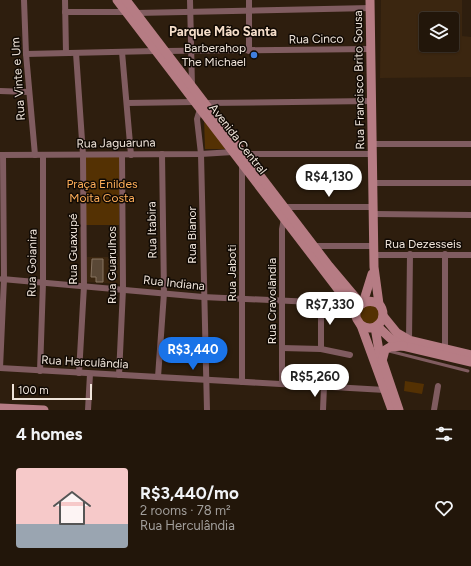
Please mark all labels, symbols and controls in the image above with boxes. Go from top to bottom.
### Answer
street label: Rua Francisco Brito Sousa [351,10,367,150]
map controls [419,12,459,52]
button: layers [419,12,459,52]
district label: Parque Mão Santa [169,24,277,39]
street label: Rua Cinco [288,32,344,46]
street label: Rua Vinte e Um [8,37,28,121]
place label: Barberahop The Michael [182,41,246,69]
marker: Barberahop The Michael [249,50,259,60]
street label: Avenida Central [206,101,270,177]
street label: Rua Jaguaruna [76,135,156,151]
pin: R$4,130 [292,164,366,198]
text: R$4,130 [305,169,353,184]
park label: Praça Enildes Moita Costa [66,177,138,205]
street label: Rua Itabira [145,201,159,259]
street label: Rua Bianor [185,206,199,264]
street label: Rua Guaxupé [66,213,80,285]
street label: Rua Guarulhos [105,226,119,304]
street label: Rua Goianira [24,229,40,297]
street label: Rua Dezesseis [385,237,462,251]
street label: Rua Jaboti [225,245,239,301]
street label: Rua Cravolândia [265,258,279,344]
street label: Rua Indiana [142,273,206,293]
pin: R$7,330 [293,292,367,326]
text: R$7,330 [305,297,355,312]
pin: R$3,440 [156,337,230,371]
text: R$3,440 [167,342,219,357]
street label: Rua Herculândia [41,353,129,371]
pin: R$5,260 [278,364,352,398]
text: R$5,260 [290,369,340,384]
scale bar [12,382,92,401]
text: 100 m [18,384,49,397]
icon: filters [433,423,455,445]
text: 4 homes [16,424,83,444]
text: R$3,440/mo [140,483,239,503]
icon: home [48,484,96,532]
icon: heart [433,497,455,519]
text: 2 rooms · 78 m² [140,503,231,518]
text: Rua Herculândia [140,518,235,533]

